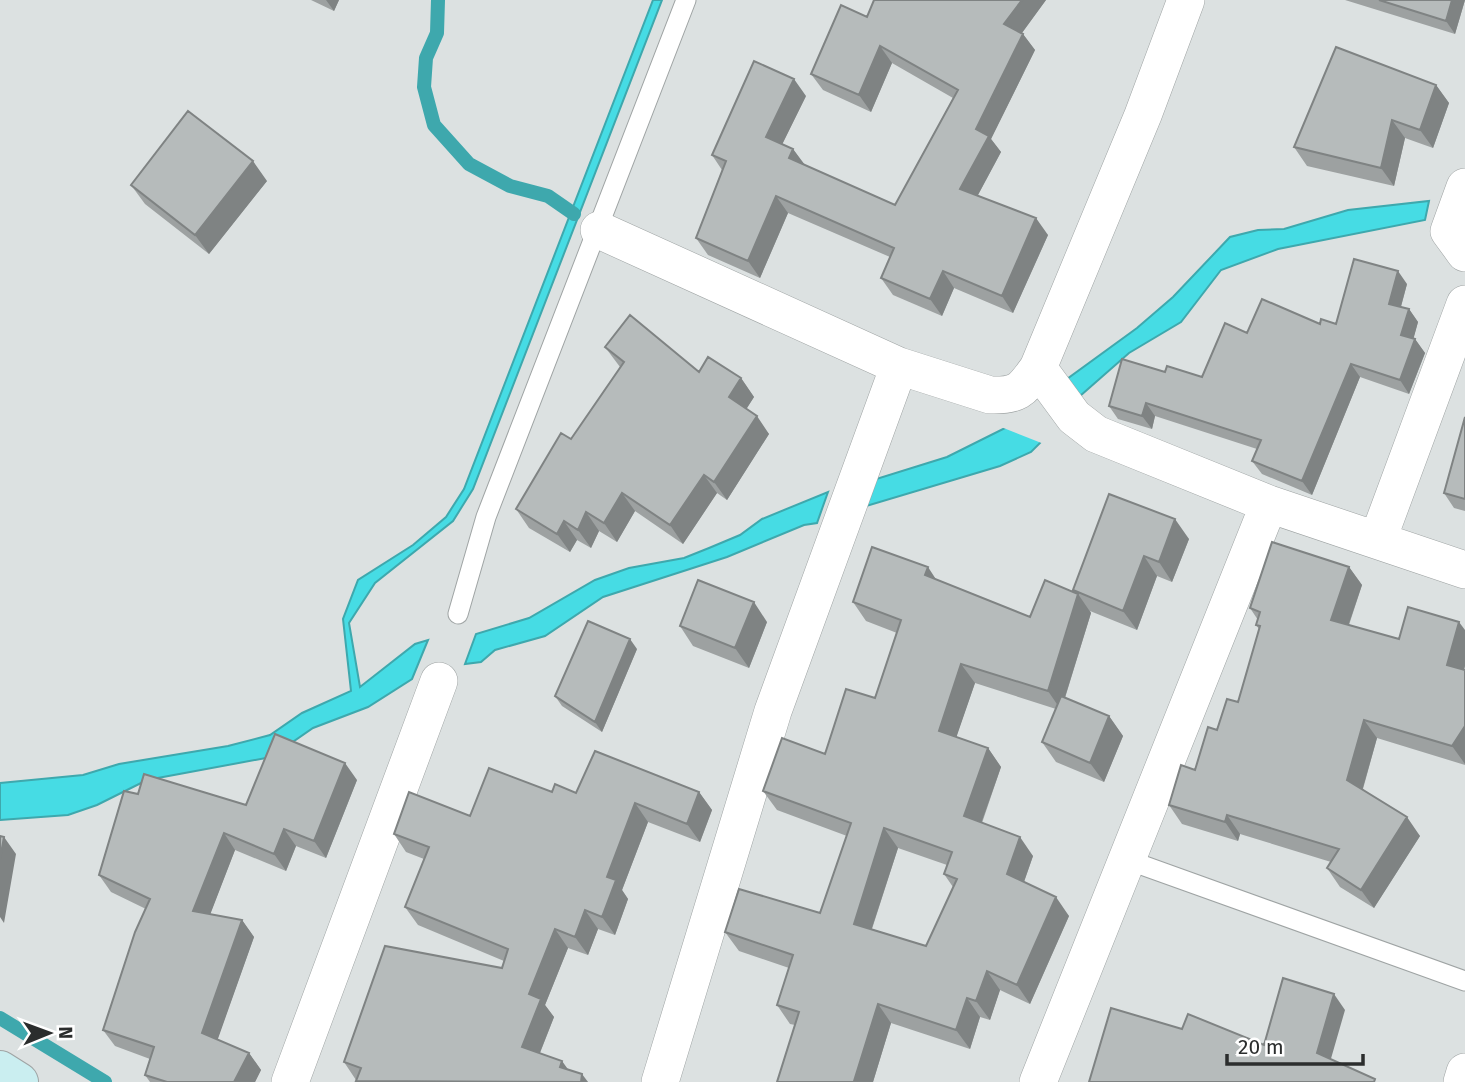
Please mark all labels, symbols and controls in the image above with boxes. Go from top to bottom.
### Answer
north arrow [14,998,84,1068]
scale bar [1227,1023,1364,1066]
text: N [54,1026,77,1039]
text: 20 m [1238,1034,1284,1060]

